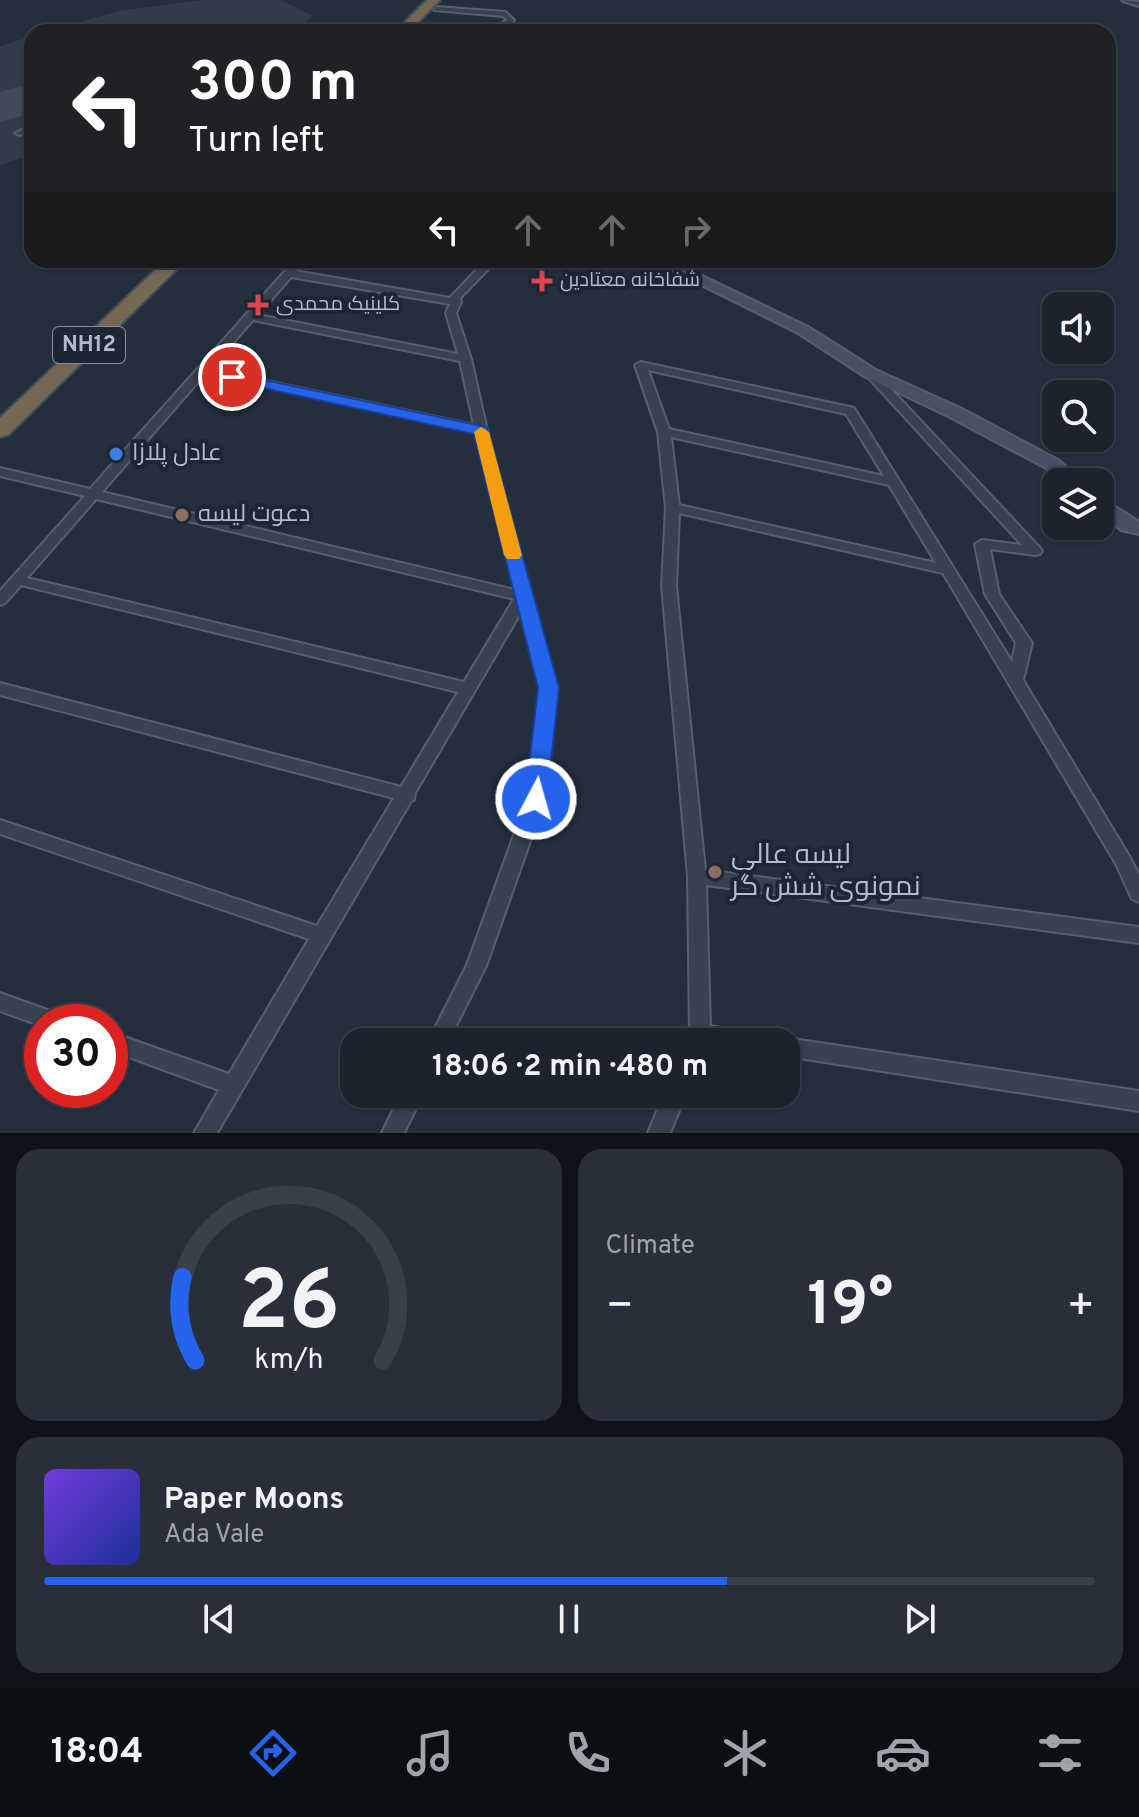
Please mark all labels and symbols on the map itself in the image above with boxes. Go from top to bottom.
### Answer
place label: شفاخانه معتادین [560,268,700,294]
marker: شفاخانه معتادین [531,270,553,292]
place label: کلینیک محمدی [276,292,400,318]
marker: کلینیک محمدی [247,294,269,316]
road number: NH12 [53,327,125,363]
pin [198,343,266,411]
place label: عادل پلازا [132,439,222,469]
marker: عادل پلازا [107,445,125,463]
place label: دعوت لیسه [198,500,310,530]
marker: دعوت لیسه [173,506,191,524]
position arrow [494,757,578,841]
place label: لیسه عالی نمونوی شش گر [729,838,921,906]
marker: لیسه عالی نمونوی شش گر [706,863,724,881]
speed limit sign: 30 [24,1004,128,1108]

